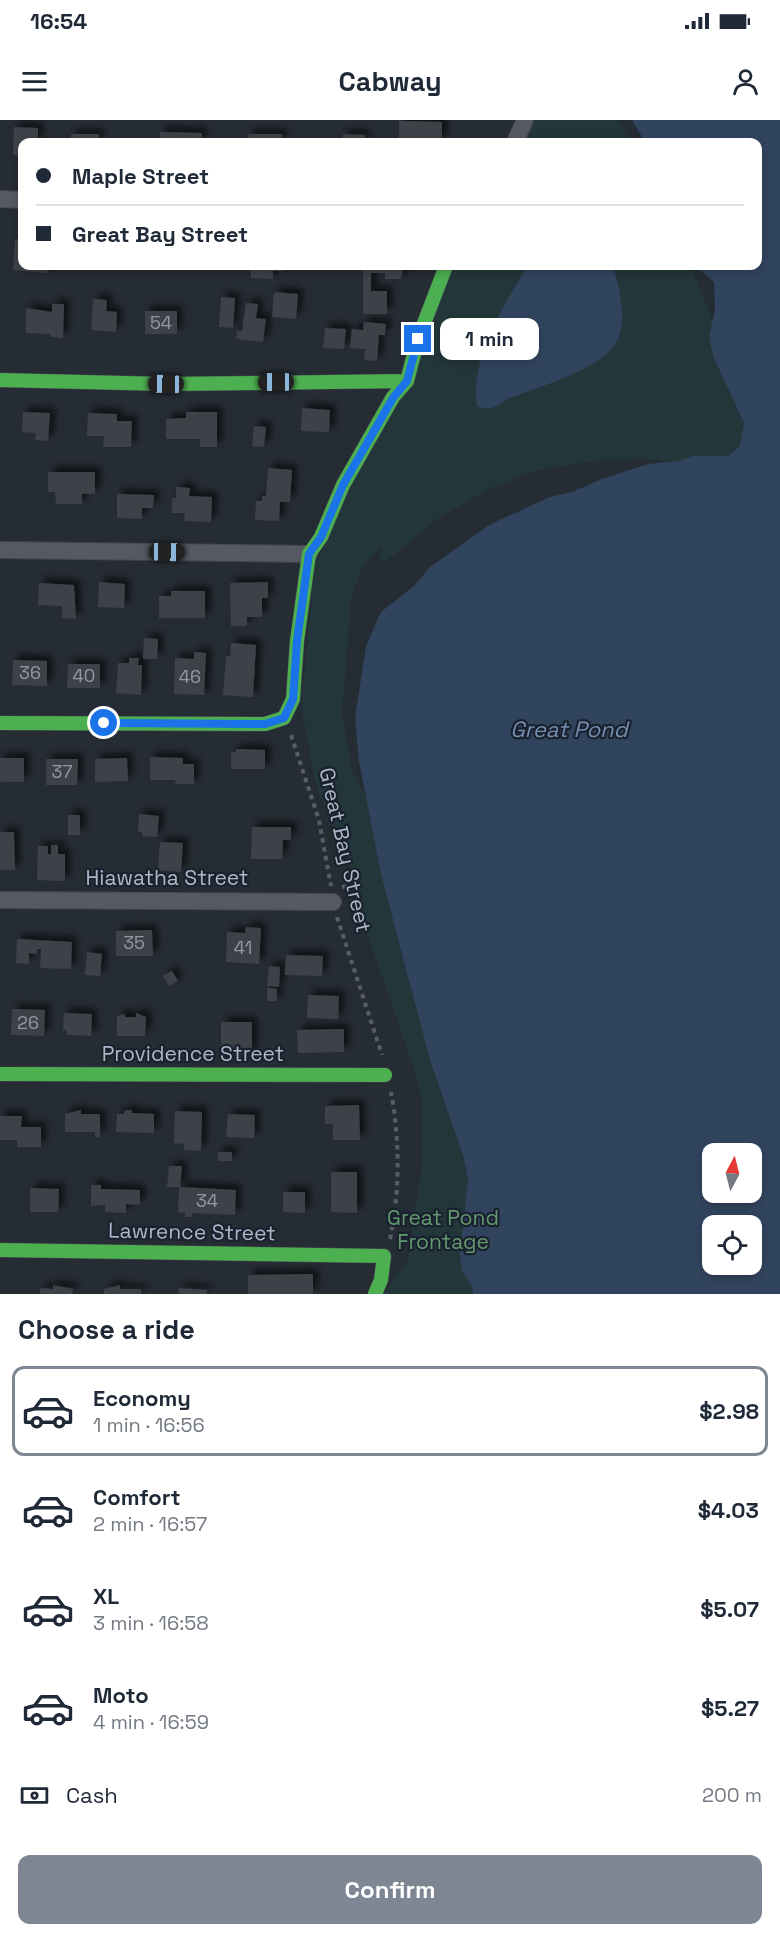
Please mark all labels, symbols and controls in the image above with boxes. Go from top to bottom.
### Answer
text: 16:54 [30,7,87,35]
text: Cabway [338,64,442,99]
icon: menu [18,65,51,98]
icon: person [729,65,762,98]
text: Maple Street [72,162,209,190]
text: Great Bay Street [72,220,248,248]
house number: 54 [150,311,172,334]
callout: 1 min [439,318,538,360]
route end [404,325,431,352]
text: 1 min [465,326,514,352]
car [258,373,294,391]
car [148,375,184,393]
car [149,543,185,561]
house number: 36 [19,661,41,684]
house number: 40 [73,664,95,687]
house number: 46 [179,665,201,688]
route start [90,709,117,736]
water label: Great Pond [510,715,630,743]
house number: 37 [51,760,73,783]
street label: Great Bay Street [313,765,378,935]
street label: Hiawatha Street [85,864,249,891]
house number: 35 [123,931,145,954]
house number: 41 [234,936,252,959]
house number: 26 [17,1011,39,1034]
street label: Providence Street [102,1040,284,1067]
north arrow [702,1143,762,1203]
map controls [702,1143,762,1275]
house number: 34 [196,1189,218,1212]
park label: Great Pond Frontage [387,1204,499,1255]
button: locate [702,1215,762,1275]
street label: Lawrence Street [108,1217,276,1246]
text: Choose a ride [18,1312,195,1347]
icon: car [21,1384,75,1438]
text: Economy [93,1384,191,1412]
text: $2.98 [699,1397,759,1425]
text: 1 min · 16:56 [93,1412,205,1438]
icon: car [21,1483,75,1537]
text: Comfort [93,1483,181,1511]
text: $4.03 [698,1496,759,1524]
text: 2 min · 16:57 [93,1511,207,1537]
icon: car [21,1582,75,1636]
text: XL [93,1582,119,1610]
text: $5.07 [700,1595,759,1623]
text: 3 min · 16:58 [93,1610,209,1636]
icon: car [21,1681,75,1735]
text: Moto [93,1681,149,1709]
text: $5.27 [701,1694,759,1722]
text: 4 min · 16:59 [93,1709,209,1735]
icon: cash [18,1779,51,1812]
text: Cash [66,1781,118,1809]
text: 200 m [702,1782,762,1808]
button: Confirm [18,1855,762,1924]

